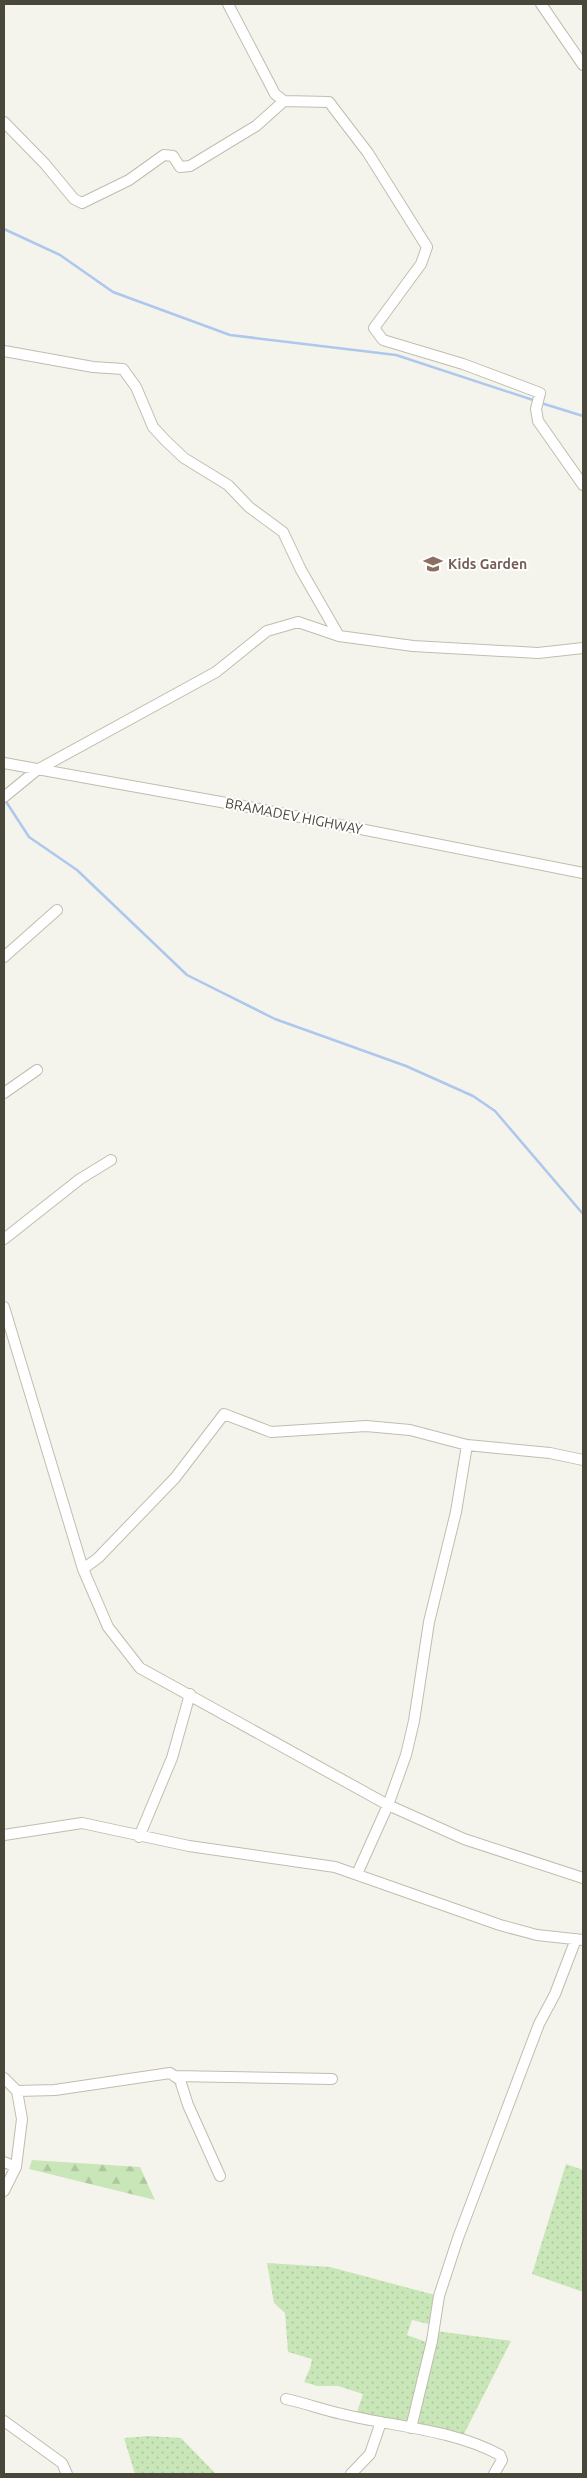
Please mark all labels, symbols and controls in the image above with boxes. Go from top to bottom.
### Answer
school or university icon: Kids Garden [422,553,444,575]
place label: Kids Garden [448,556,527,572]
street label: BRAMADEV HIGHWAY [224,795,364,837]

